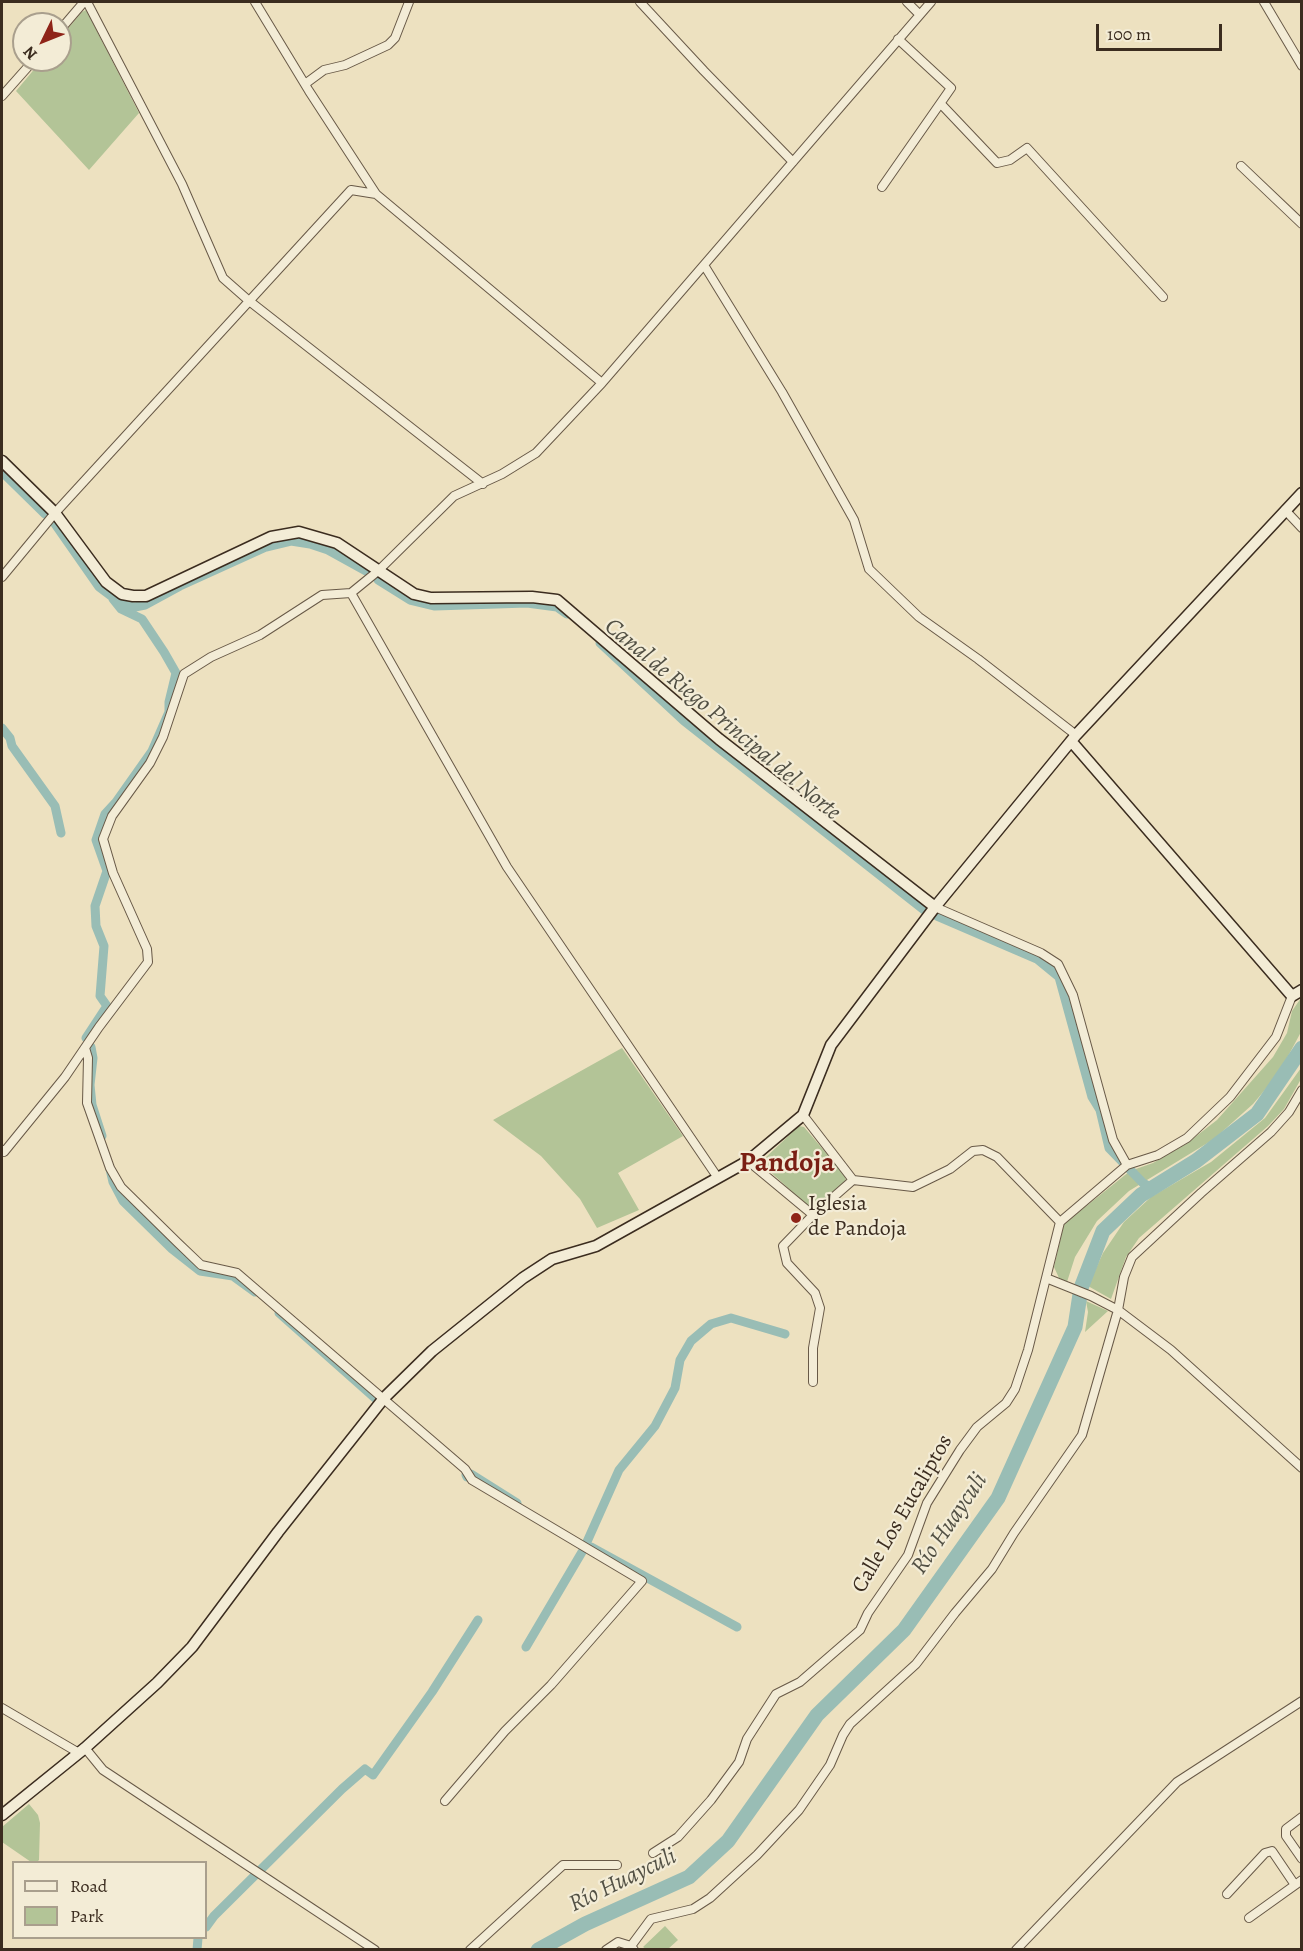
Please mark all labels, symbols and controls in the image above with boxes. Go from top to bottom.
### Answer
north arrow [12,12,72,72]
scale bar [1099,12,1225,50]
text: 100 m [1107,22,1151,46]
text: N [18,41,42,65]
water label: Canal de Riego Principal del Norte [598,613,846,827]
district label: Pandoja [739,1147,835,1181]
place label: Iglesia de Pandoja [808,1192,907,1244]
marker: Iglesia de Pandoja [789,1211,803,1225]
street label: Calle Los Eucaliptos [847,1430,959,1598]
water label: Río Huayculi [906,1468,994,1580]
water label: Río Huayculi [565,1843,681,1919]
legend [12,1861,207,1939]
text: Road [70,1874,107,1898]
text: Park [70,1904,104,1928]

